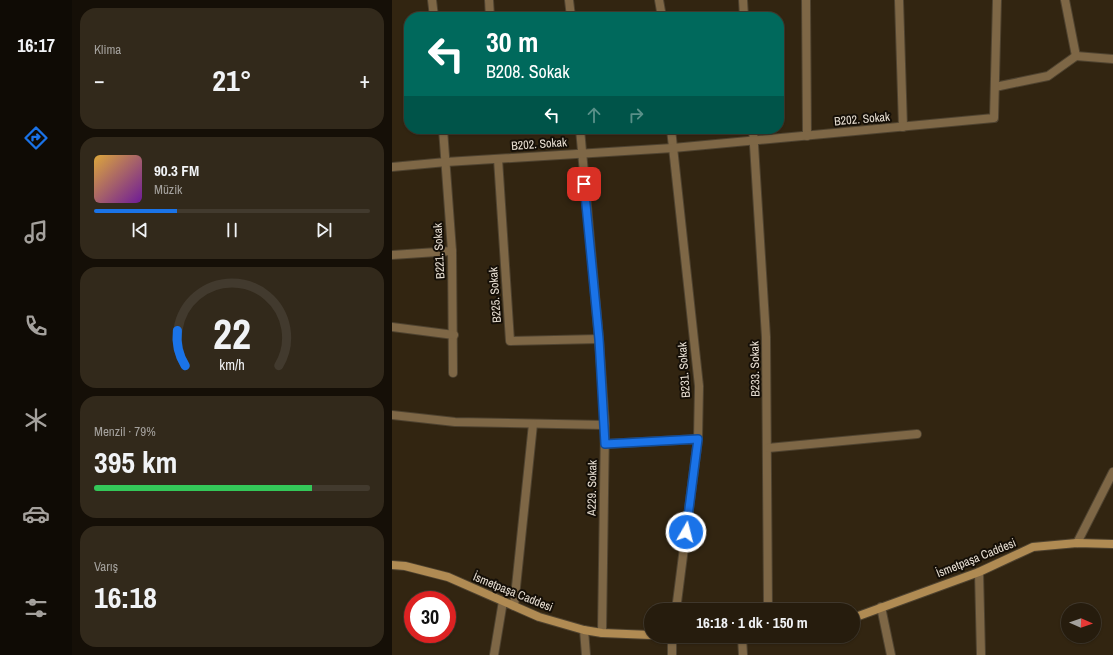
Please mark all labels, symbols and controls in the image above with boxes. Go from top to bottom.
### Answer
text: 30 m [486,23,538,61]
icon: left [420,28,472,80]
text: 16:17 [17,33,55,58]
text: Klima [94,41,121,58]
text: B208. Sokak [486,59,570,84]
text: 21° [212,60,252,100]
text: − [94,65,105,95]
text: + [359,65,370,95]
icon: left [541,104,563,126]
icon: ahead [583,104,605,126]
icon: right [625,104,647,126]
street label: B202. Sokak [834,109,891,129]
icon: directions [22,124,50,152]
street label: B202. Sokak [511,134,567,154]
text: 90.3 FM [154,160,199,181]
pin [567,167,601,201]
icon: arrive [573,173,595,195]
text: Müzik [154,181,182,198]
icon: music [22,218,50,246]
icon: previous [129,219,151,241]
icon: pause [221,219,243,241]
icon: next [313,219,335,241]
street label: B221. Sokak [430,223,448,279]
street label: B225. Sokak [485,267,505,323]
text: 22 [213,305,251,361]
icon: phone [22,312,50,340]
street label: B233. Sokak [747,341,763,397]
street label: B231. Sokak [674,342,694,398]
text: km/h [219,354,245,373]
icon: climate [22,406,50,434]
text: Menzil · 79% [94,423,156,440]
text: 395 km [94,442,177,482]
street label: A229. Sokak [583,460,600,517]
icon: car [22,500,50,528]
position arrow [665,511,707,553]
street label: İsmetpaşa Caddesi [934,535,1018,581]
text: Varış [94,558,118,575]
street label: İsmetpaşa Caddesi [471,569,555,615]
text: 16:18 [94,577,157,617]
speed limit sign: 30 [404,591,456,643]
icon: filters [22,594,50,622]
north arrow [1061,603,1101,643]
map controls [1061,603,1101,643]
text: 16:18 · 1 dk · 150 m [696,612,808,633]

